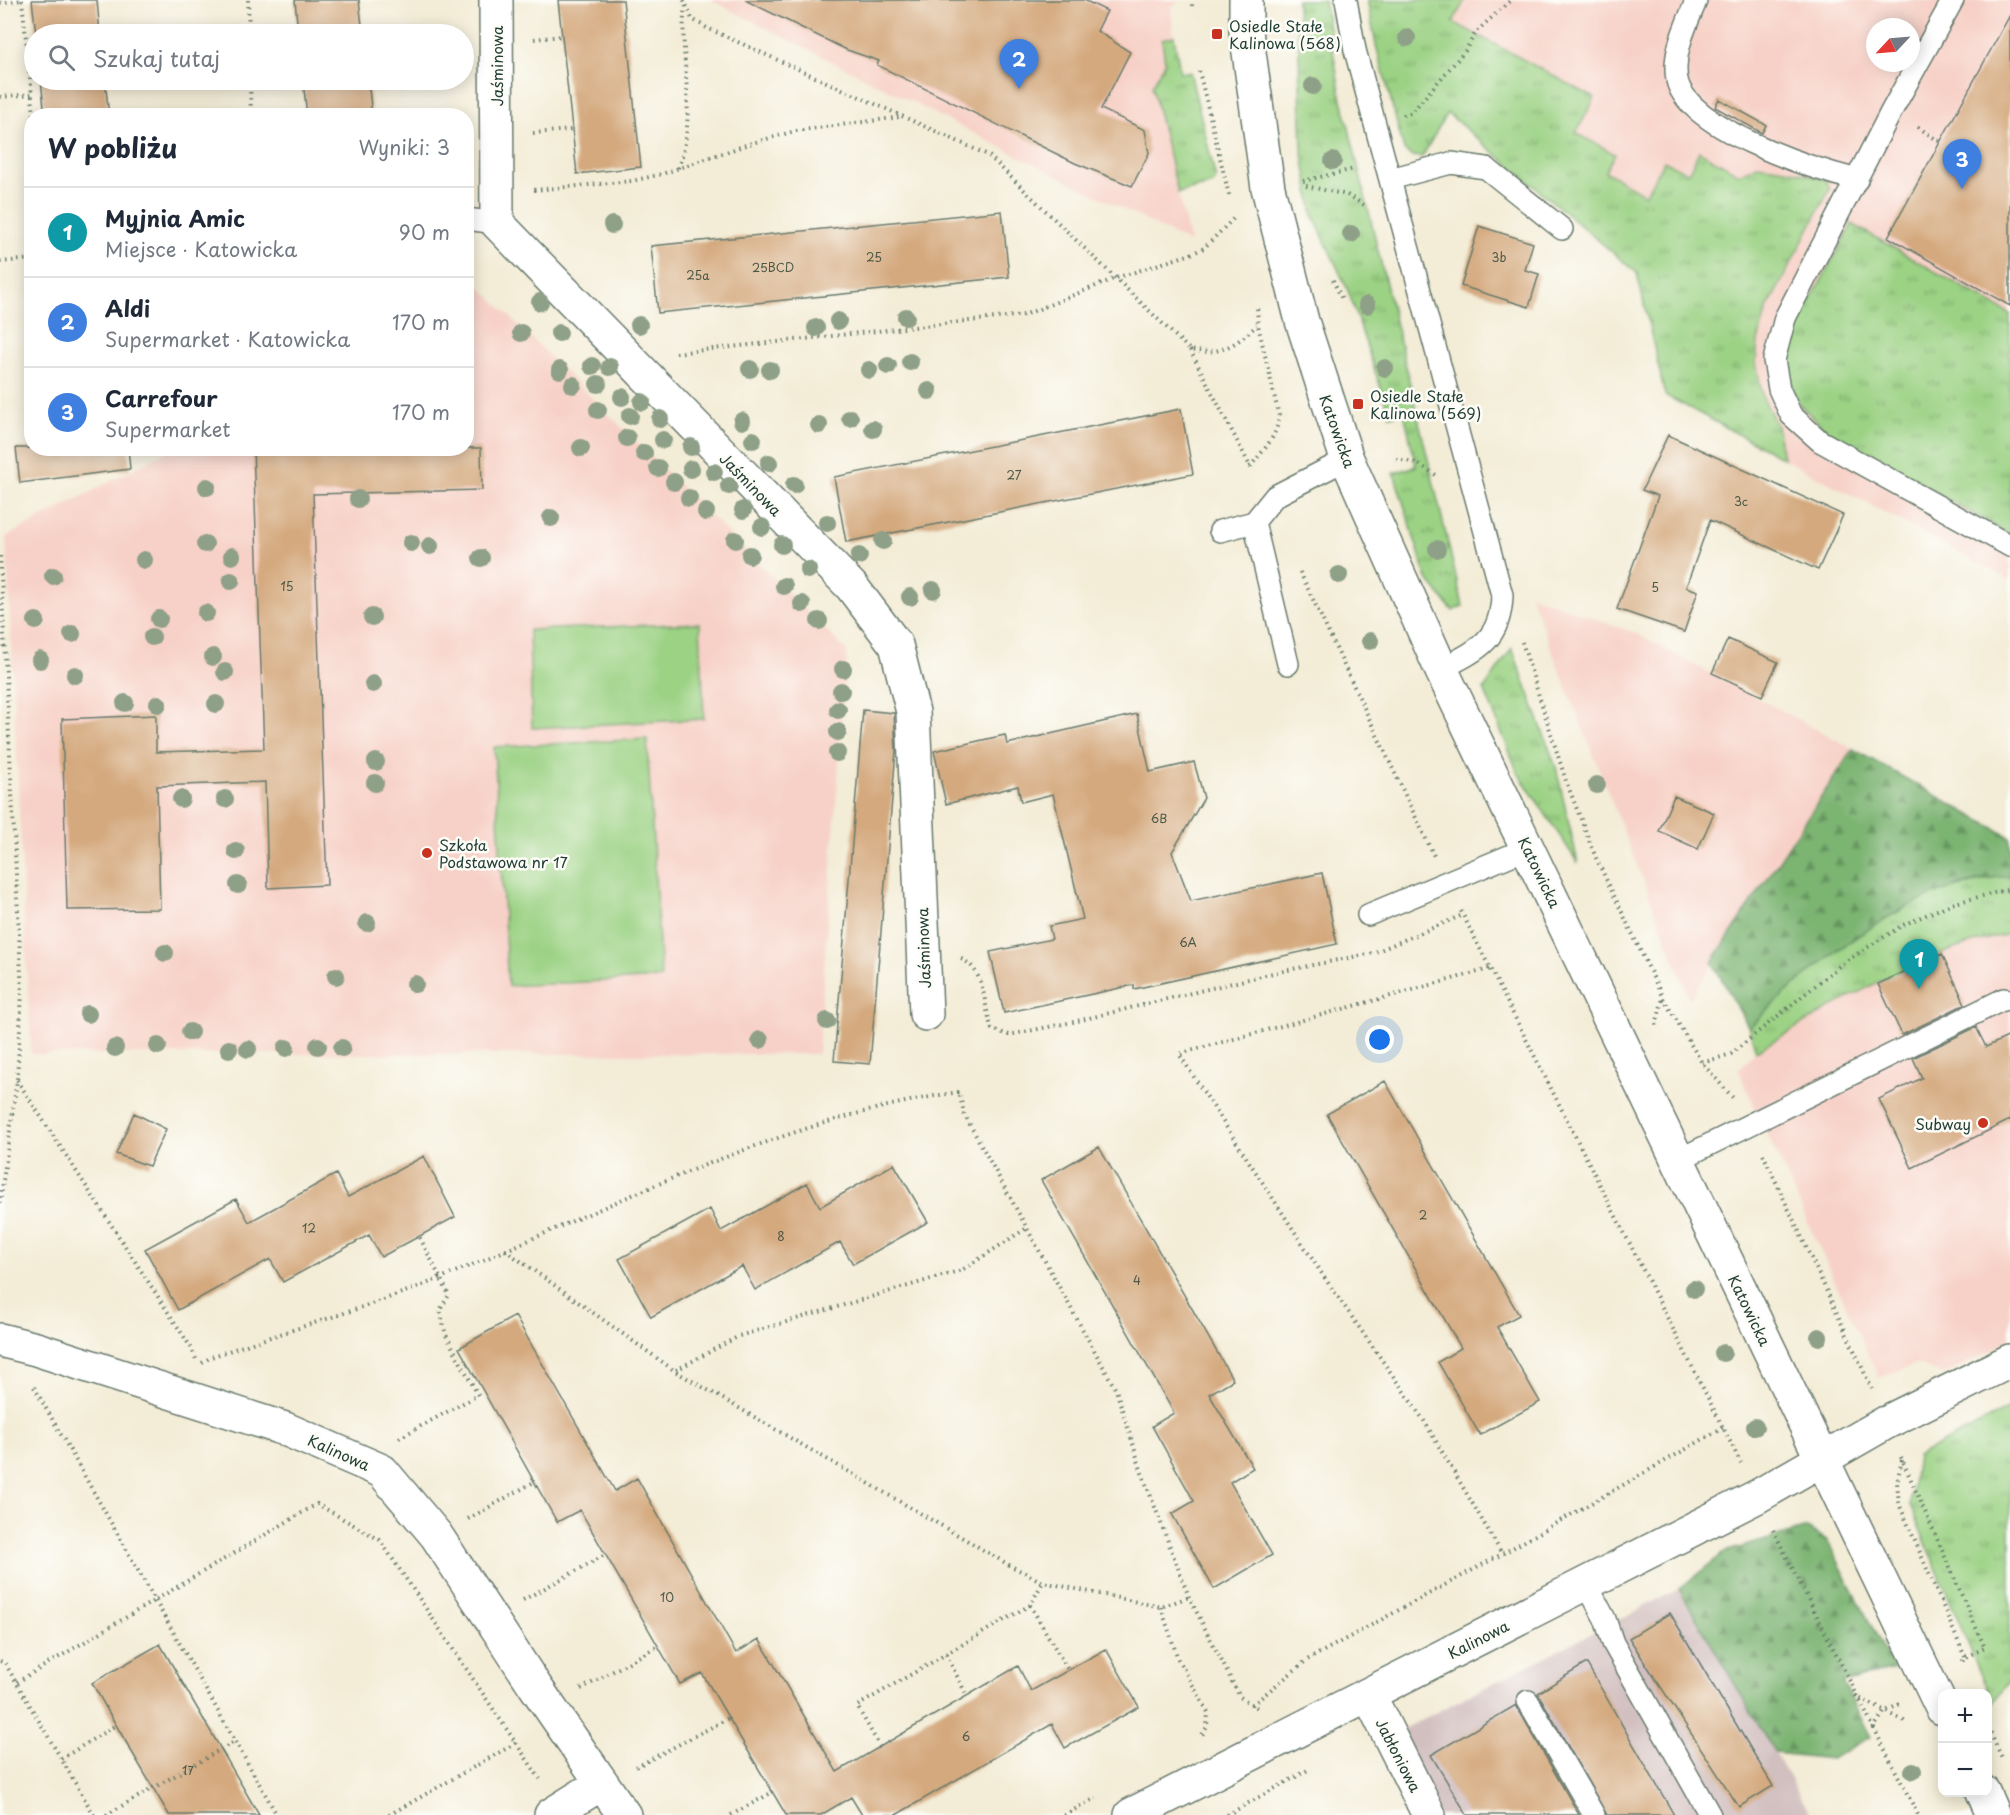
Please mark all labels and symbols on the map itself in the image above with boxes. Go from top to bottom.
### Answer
place label: Osiedle Stałe Kalinowa (568) [1229,14,1341,54]
north arrow [1866,18,1920,72]
street label: Jaśminowa [485,25,508,106]
marker: Osiedle Stałe Kalinowa (568) [1210,27,1224,41]
pin: 2 [1000,40,1038,89]
pin: 3 [1942,140,1982,189]
house number: 25 [866,248,882,266]
house number: 3b [1492,248,1506,266]
house number: 25BCD [752,258,794,276]
house number: 25a [686,266,710,284]
place label: Osiedle Stałe Kalinowa (569) [1370,384,1481,424]
street label: Katowicka [1314,391,1362,472]
marker: Osiedle Stałe Kalinowa (569) [1351,397,1365,411]
street label: Jaśminowa [715,447,788,521]
house number: 27 [1007,466,1022,484]
house number: 3c [1734,492,1748,510]
house number: 15 [280,577,294,595]
house number: 5 [1651,578,1659,596]
house number: 6B [1151,809,1167,827]
place label: Szkoła Podstawowa nr 17 [439,833,568,873]
street label: Katowicka [1513,833,1567,912]
marker: Szkoła Podstawowa nr 17 [420,846,434,860]
street label: Jaśminowa [910,907,936,989]
house number: 6A [1179,933,1197,951]
pin: 1 [1900,940,1938,989]
your location [1365,1025,1394,1054]
place label: Subway [1915,1112,1971,1135]
marker: Subway [1976,1116,1990,1130]
house number: 2 [1419,1206,1427,1224]
house number: 12 [302,1219,316,1237]
house number: 8 [777,1227,785,1245]
house number: 4 [1133,1271,1141,1289]
street label: Katowicka [1723,1271,1777,1350]
street label: Kalinowa [304,1428,374,1476]
house number: 10 [660,1588,674,1606]
street label: Kalinowa [1443,1613,1513,1664]
street label: Jabłoniowa [1371,1714,1428,1797]
house number: 6 [962,1727,970,1745]
house number: 17 [182,1761,194,1779]

